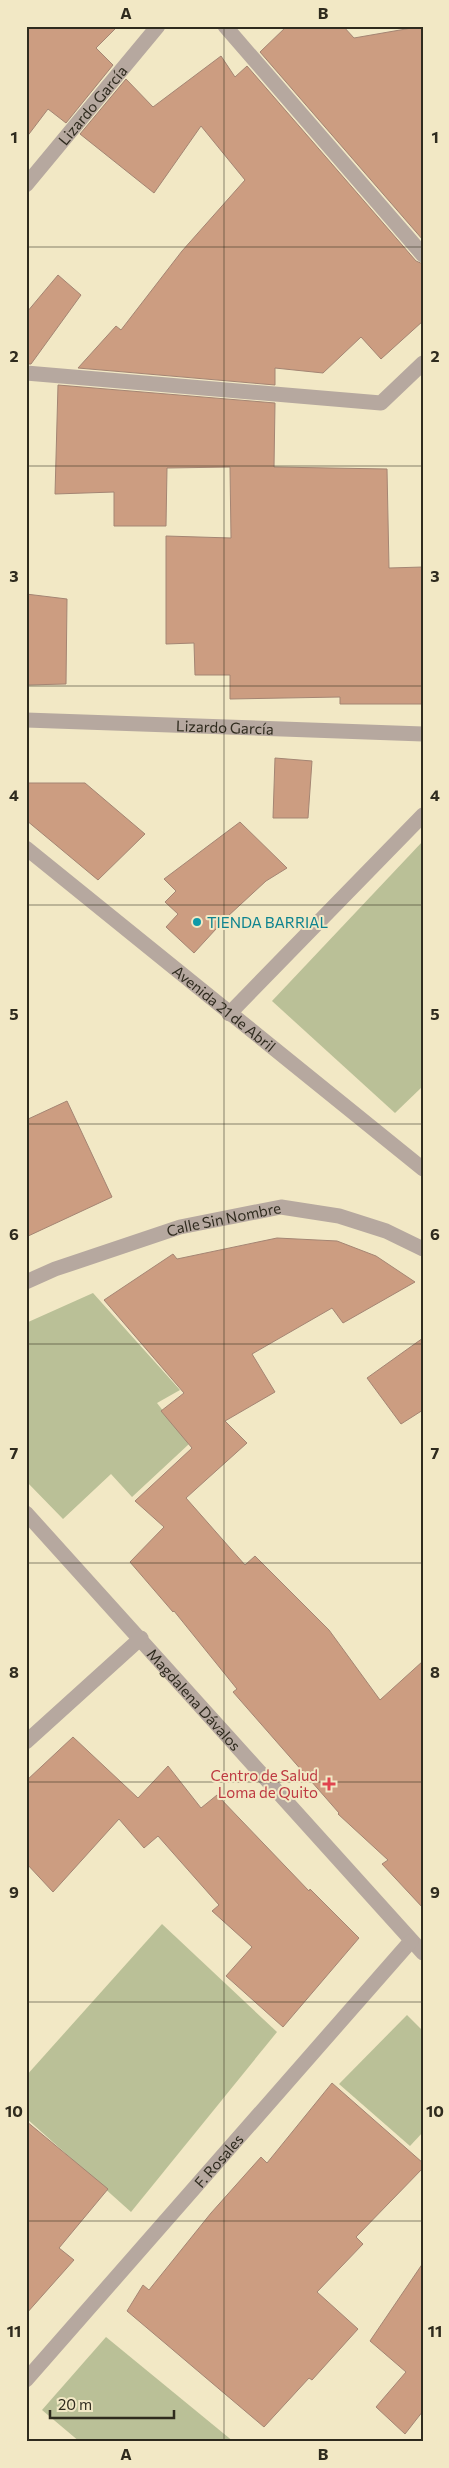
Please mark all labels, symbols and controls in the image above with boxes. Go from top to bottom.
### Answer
text: A [120,3,132,22]
text: B [318,3,329,22]
street label: Lizardo García [54,62,131,148]
text: 1 [10,127,18,146]
text: 1 [431,127,439,146]
text: 2 [9,346,19,365]
text: 2 [430,346,440,365]
text: 3 [9,566,19,585]
text: 3 [430,566,440,585]
street label: Lizardo García [176,716,274,738]
text: 4 [9,785,19,804]
text: 4 [430,785,440,804]
place label: TIENDA BARRIAL [207,913,328,931]
marker: TIENDA BARRIAL [191,916,203,928]
street label: Avenida 21 de Abril [169,961,279,1055]
text: 5 [9,1004,19,1023]
text: 5 [430,1004,440,1023]
street label: Calle Sin Nombre [164,1198,283,1240]
text: 6 [9,1224,19,1243]
text: 6 [430,1224,440,1243]
text: 7 [10,1443,19,1462]
text: 7 [431,1443,440,1462]
street label: Magdalena Dávalos [143,1645,245,1754]
text: 8 [9,1662,19,1681]
text: 8 [430,1662,440,1681]
place label: Centro de Salud Loma de Quito [211,1766,318,1801]
marker: Centro de Salud Loma de Quito [322,1777,336,1791]
text: 9 [9,1882,19,1901]
text: 9 [430,1882,440,1901]
text: 10 [5,2101,23,2120]
text: 10 [426,2101,444,2120]
street label: F. Rosales [190,2130,247,2191]
text: 11 [7,2321,21,2340]
text: 11 [428,2321,442,2340]
scale bar [50,2388,174,2420]
text: 20 m [58,2395,92,2413]
text: A [120,2444,132,2463]
text: B [318,2444,329,2463]

